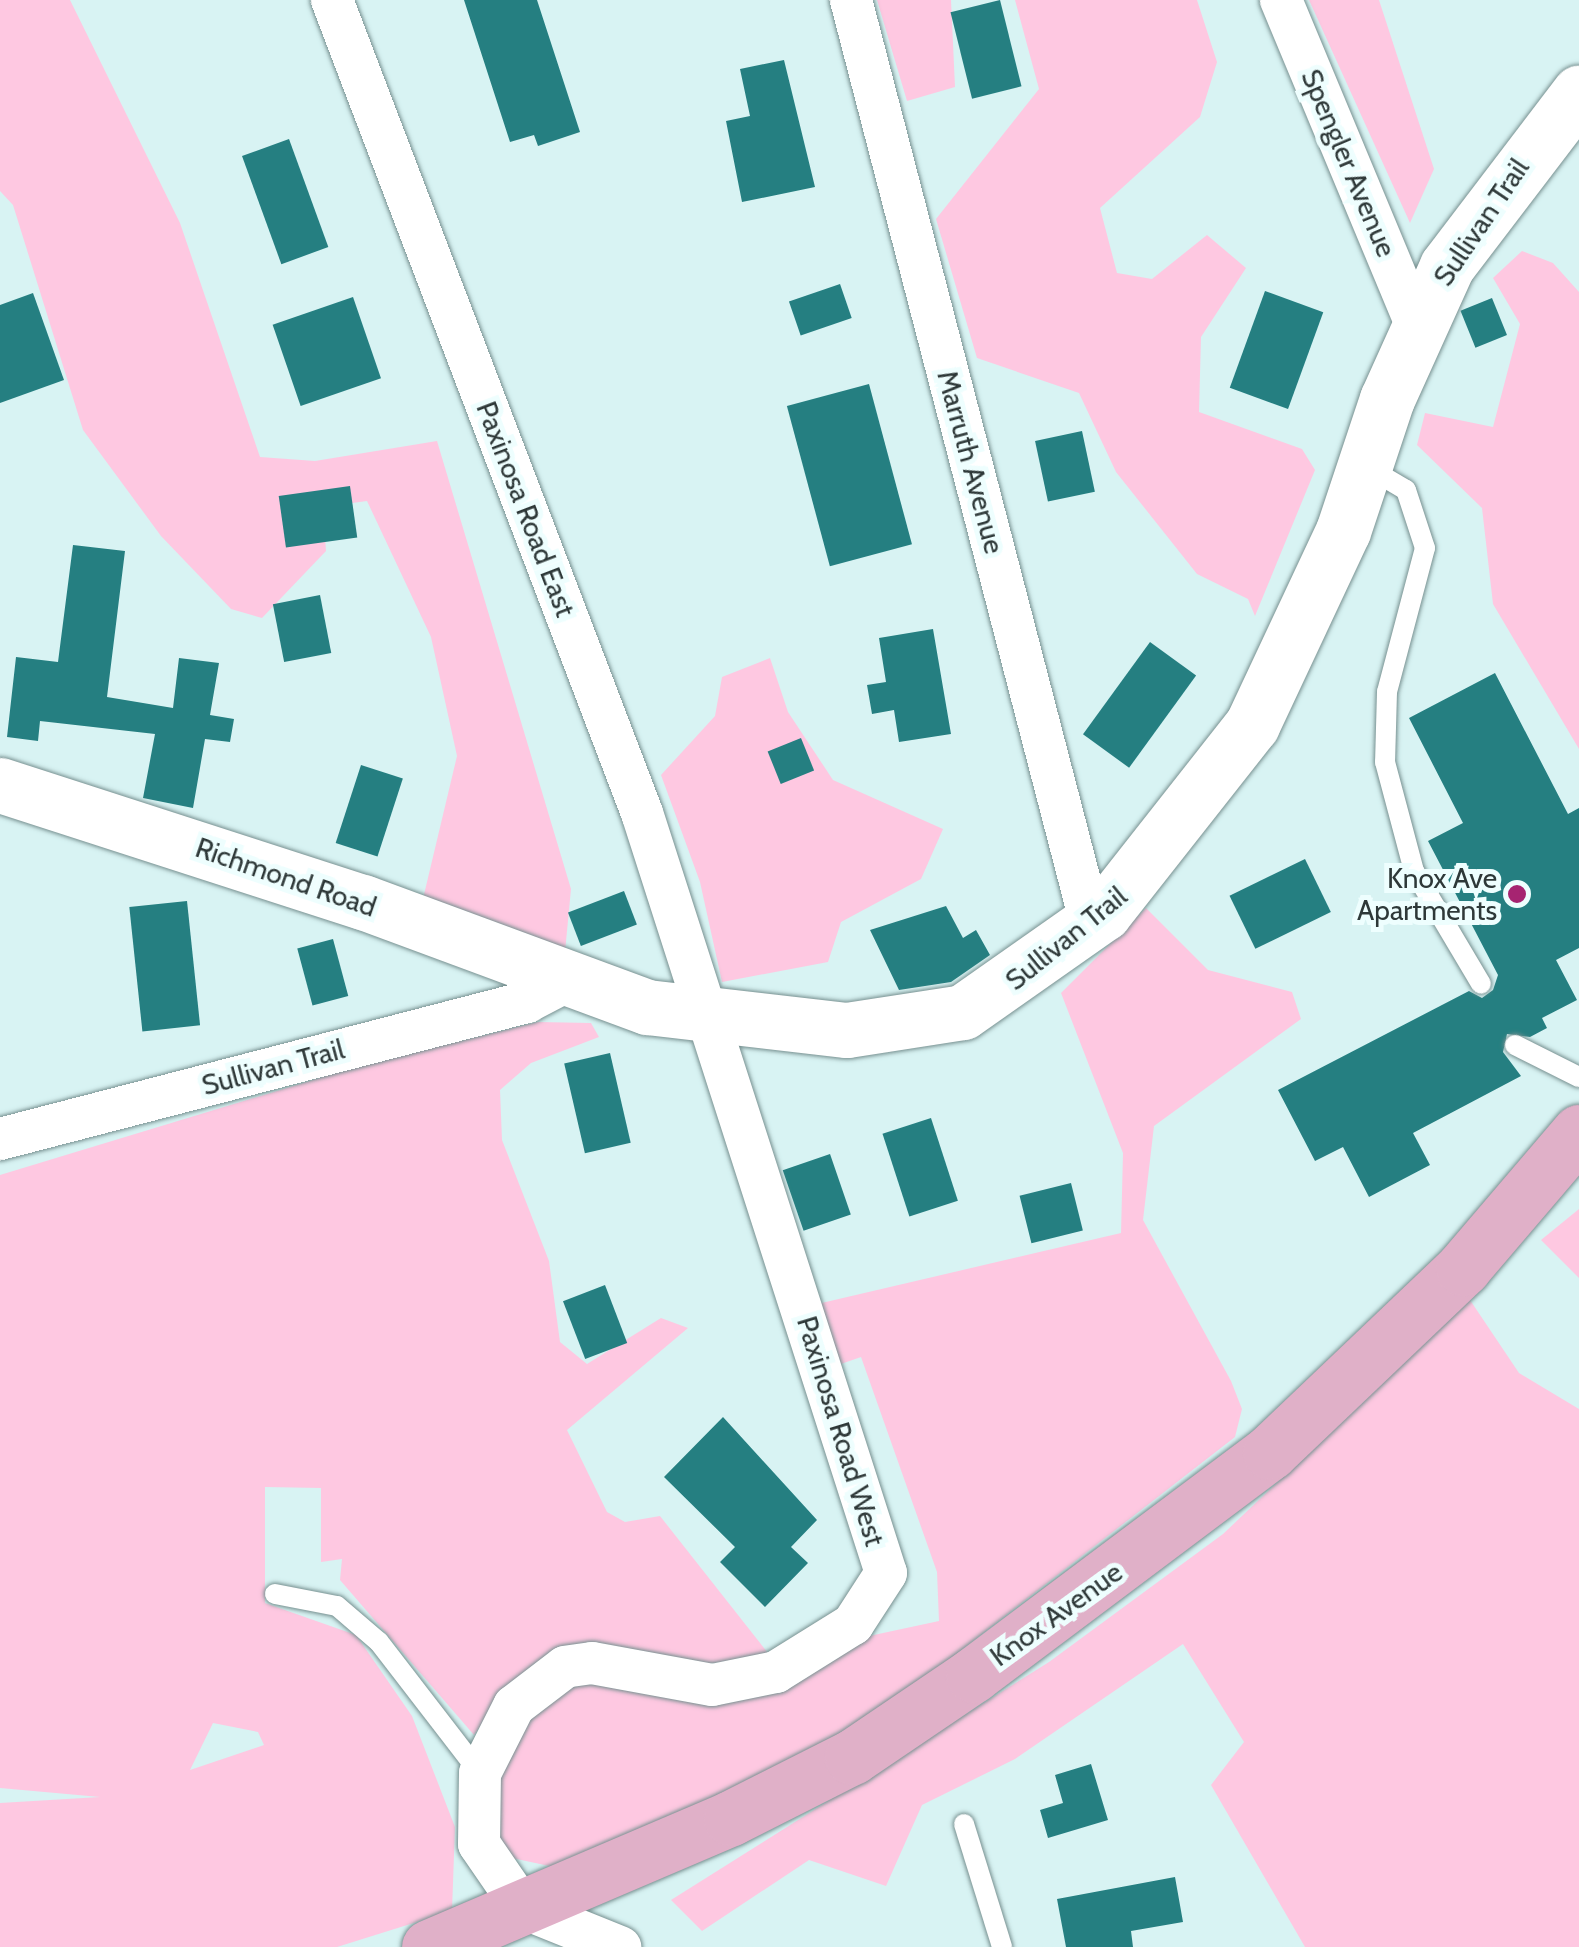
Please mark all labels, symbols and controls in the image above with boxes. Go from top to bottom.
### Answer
street label: Spengler Avenue [1294,64,1404,262]
street label: Sullivan Trail [1426,152,1536,292]
street label: Marruth Avenue [930,367,1012,557]
street label: Paxinosa Road East [470,397,582,621]
street label: Richmond Road [191,830,381,924]
place label: Knox Ave Apartments [1357,861,1497,927]
street label: Sullivan Trail [999,879,1133,997]
marker: Knox Ave Apartments [1506,883,1528,905]
street label: Sullivan Trail [198,1032,348,1102]
street label: Paxinosa Road West [790,1312,892,1550]
street label: Knox Avenue [984,1555,1128,1673]

